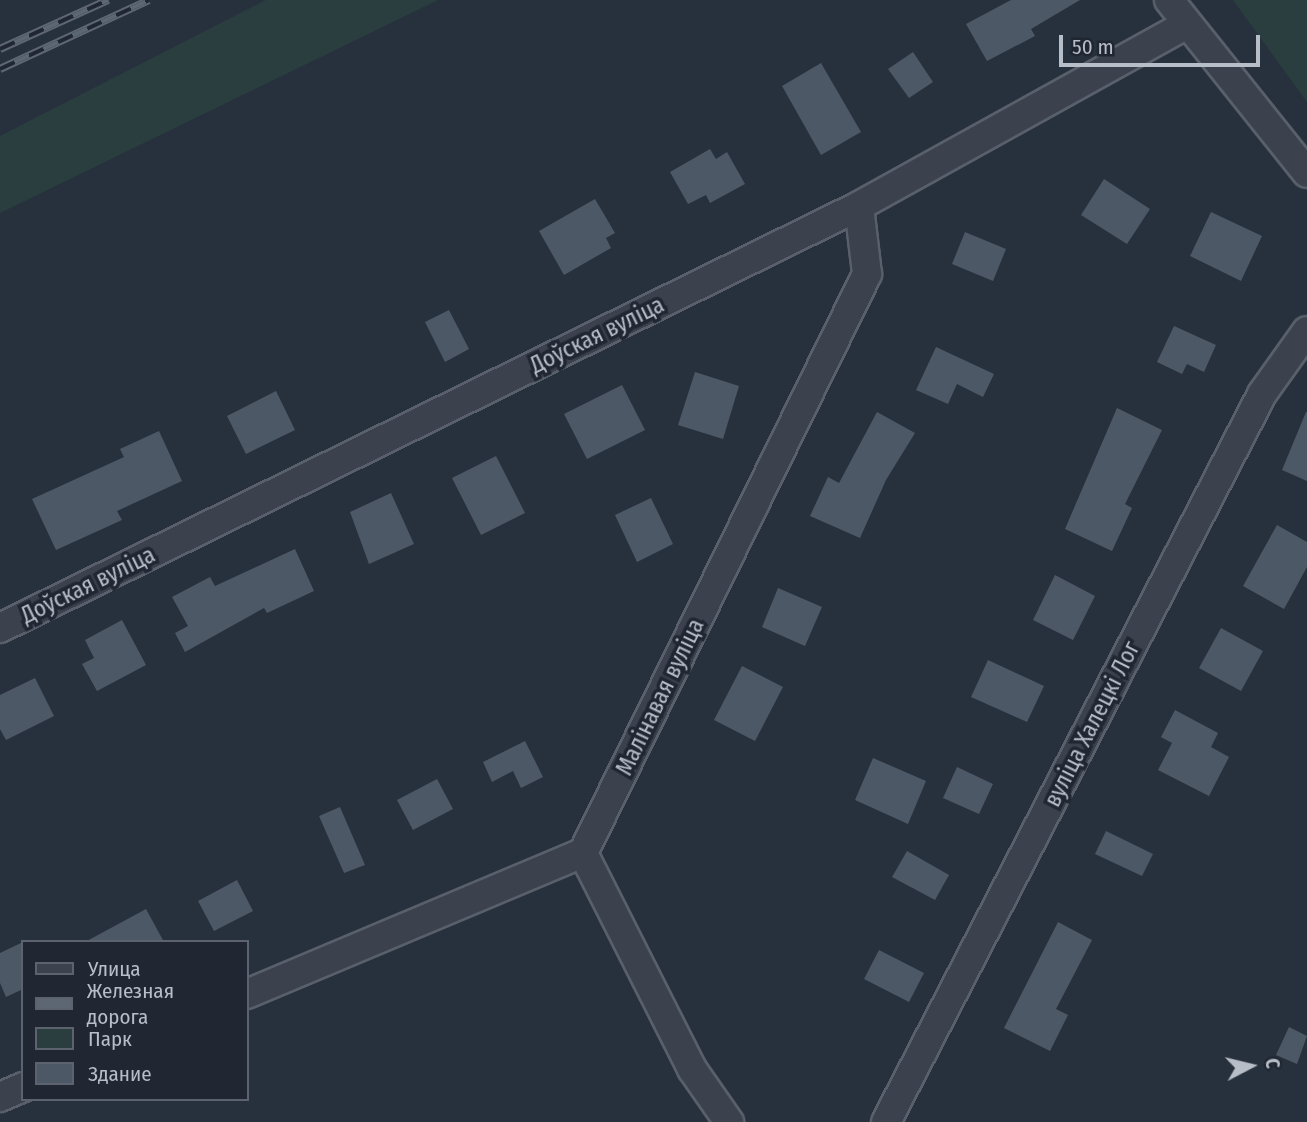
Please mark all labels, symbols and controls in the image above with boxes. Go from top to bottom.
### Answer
scale bar [1062,21,1263,65]
text: 50 m [1072,34,1114,60]
street label: Доўская вуліца [526,291,668,379]
street label: Доўская вуліца [17,541,159,629]
street label: Малінавая вуліца [610,614,710,780]
street label: вуліца Халецкі Лог [1038,637,1146,811]
legend [21,940,248,1101]
text: Улица [88,956,141,982]
text: Железная дорога [87,978,174,1030]
text: Парк [88,1026,132,1052]
north arrow [1216,1031,1286,1101]
text: С [1260,1057,1284,1070]
text: Здание [88,1061,152,1087]

